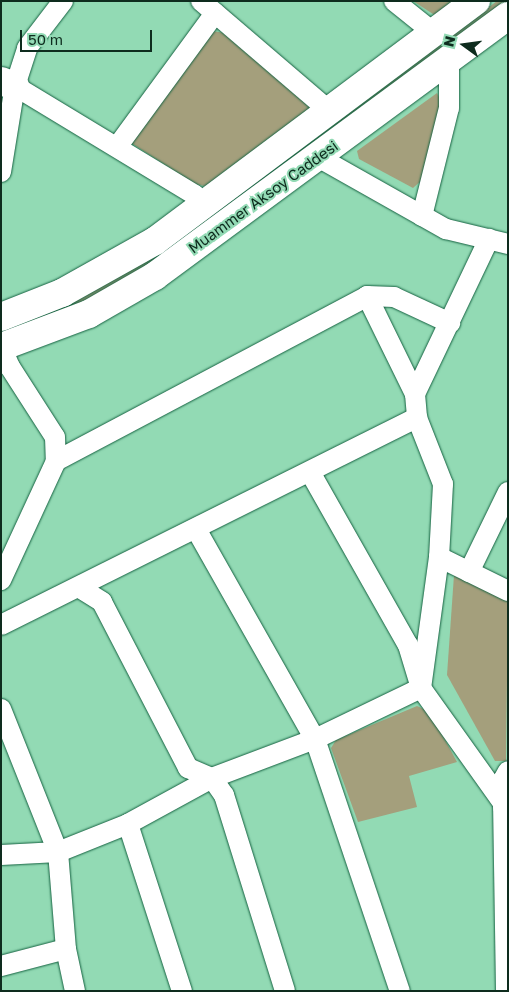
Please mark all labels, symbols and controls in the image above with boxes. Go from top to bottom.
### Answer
scale bar [22,20,155,52]
north arrow [439,20,489,70]
text: 50 m [28,30,63,48]
text: N [439,34,458,48]
street label: Muammer Aksoy Caddesi [185,137,341,257]

